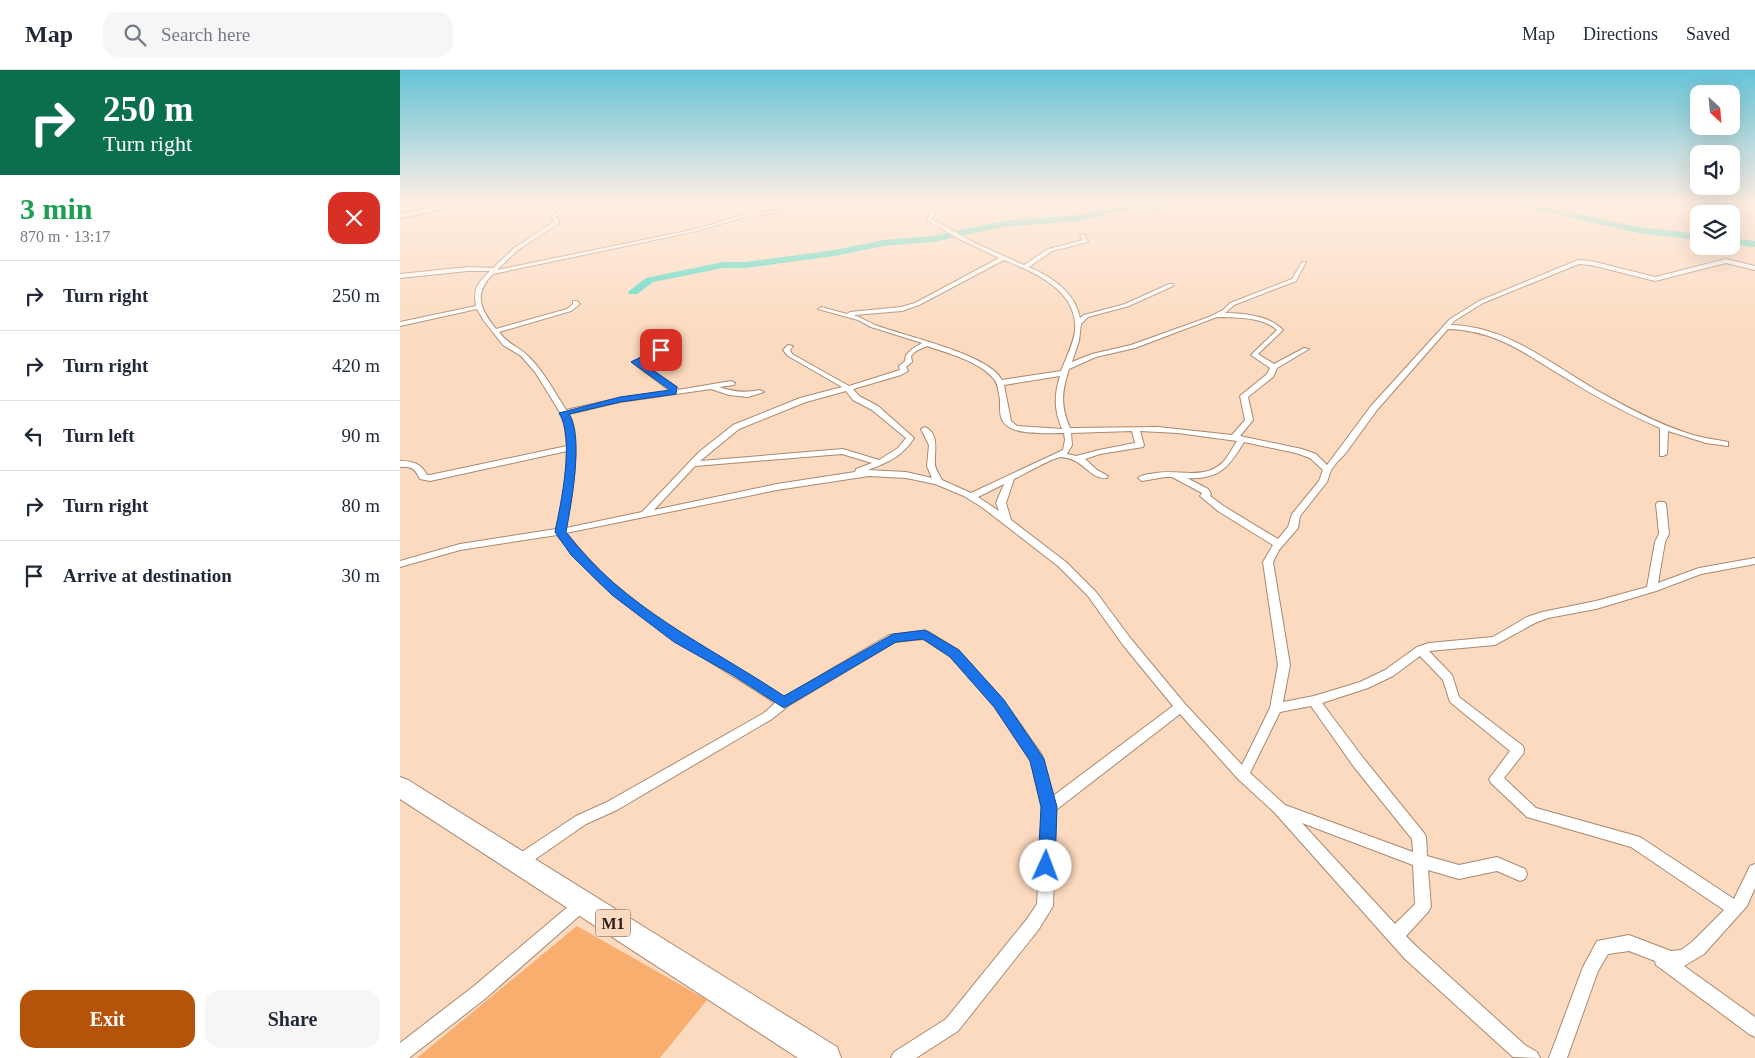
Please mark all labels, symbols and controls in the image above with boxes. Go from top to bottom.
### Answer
search box [103,12,453,57]
text: Map [25,21,73,47]
icon: search [121,21,149,49]
text: Search here [161,24,250,45]
text: Map [1522,24,1555,44]
text: Directions [1583,24,1658,44]
text: Saved [1686,24,1730,44]
north arrow [1690,85,1740,135]
map controls [1690,85,1740,255]
icon: right [20,90,85,155]
text: 250 m [103,90,193,129]
text: Turn right [103,131,192,156]
button: sound [1690,145,1740,195]
text: 3 min [20,192,93,225]
button: close [328,192,380,244]
button: layers [1690,205,1740,255]
text: 870 m · 13:17 [20,228,110,245]
icon: right [20,282,48,310]
text: Turn right [63,285,148,306]
text: 250 m [332,285,380,306]
pin [640,329,682,371]
icon: arrive [647,336,675,364]
icon: right [20,352,48,380]
text: Turn right [63,355,148,376]
text: 420 m [332,355,380,376]
icon: left [20,422,48,450]
text: Turn left [63,425,135,446]
text: 90 m [341,425,380,446]
icon: right [20,492,48,520]
text: Turn right [63,495,148,516]
text: 80 m [341,495,380,516]
icon: arrive [20,562,48,590]
text: Arrive at destination [63,565,232,586]
text: 30 m [341,565,380,586]
position arrow [1019,839,1071,891]
road number: M1 [596,910,630,936]
button: Exit [20,990,195,1048]
button: Share [205,990,380,1048]

